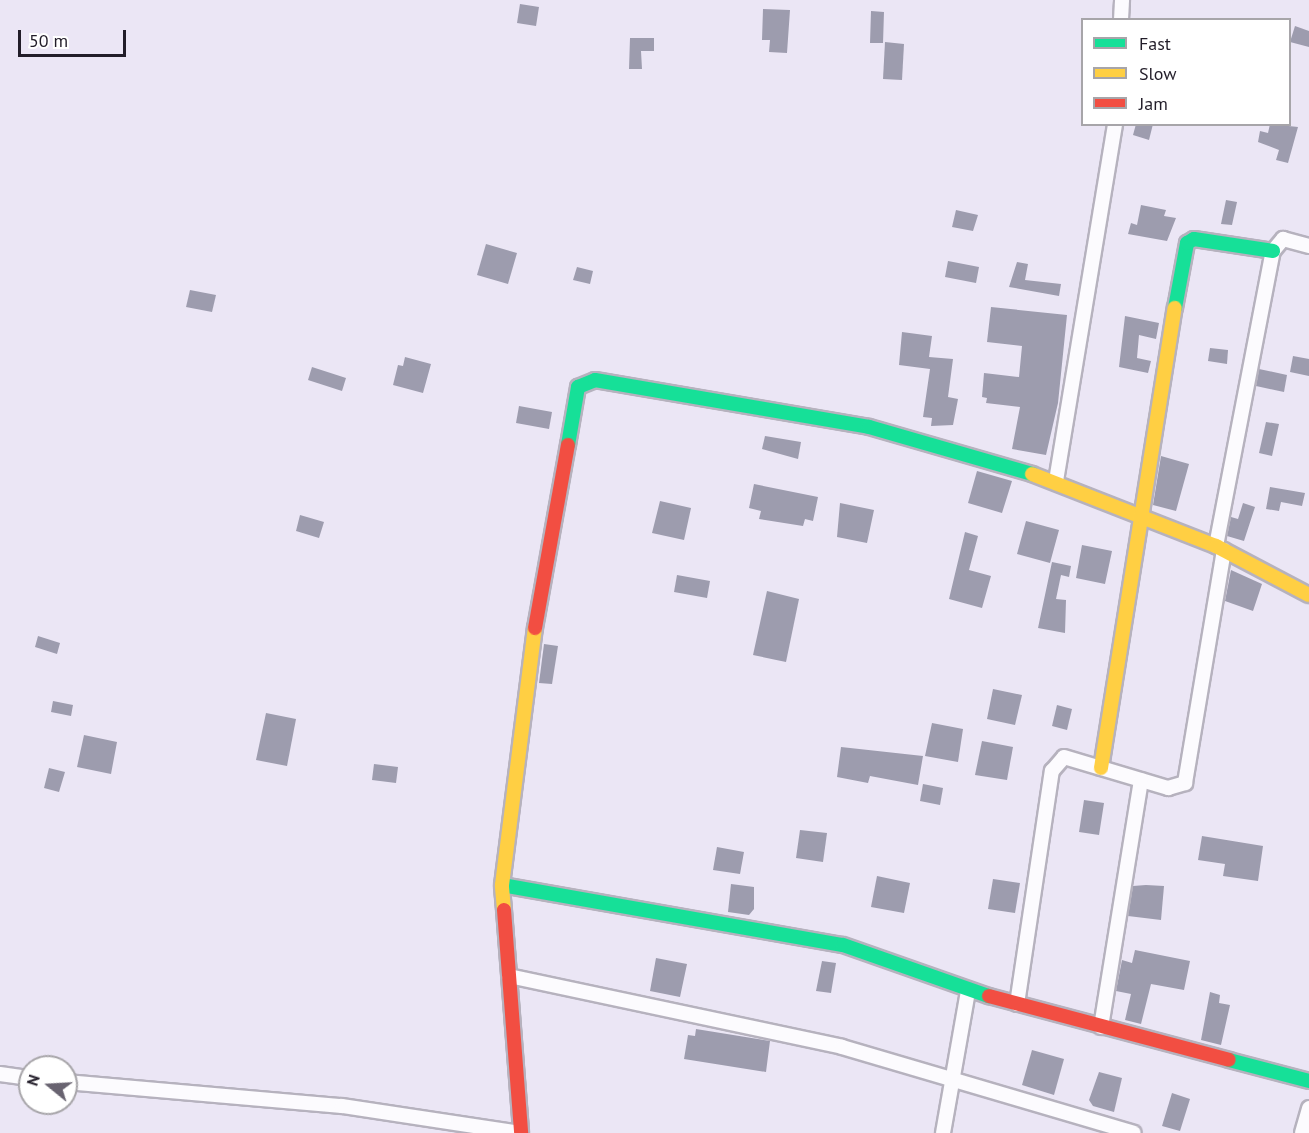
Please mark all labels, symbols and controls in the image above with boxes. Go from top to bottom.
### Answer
scale bar [21,18,129,56]
legend [1081,18,1291,126]
text: 50 m [29,29,68,52]
text: Fast [1139,32,1171,55]
text: Slow [1139,62,1177,85]
text: Jam [1139,92,1168,115]
north arrow [18,1055,78,1115]
text: N [22,1072,44,1088]

